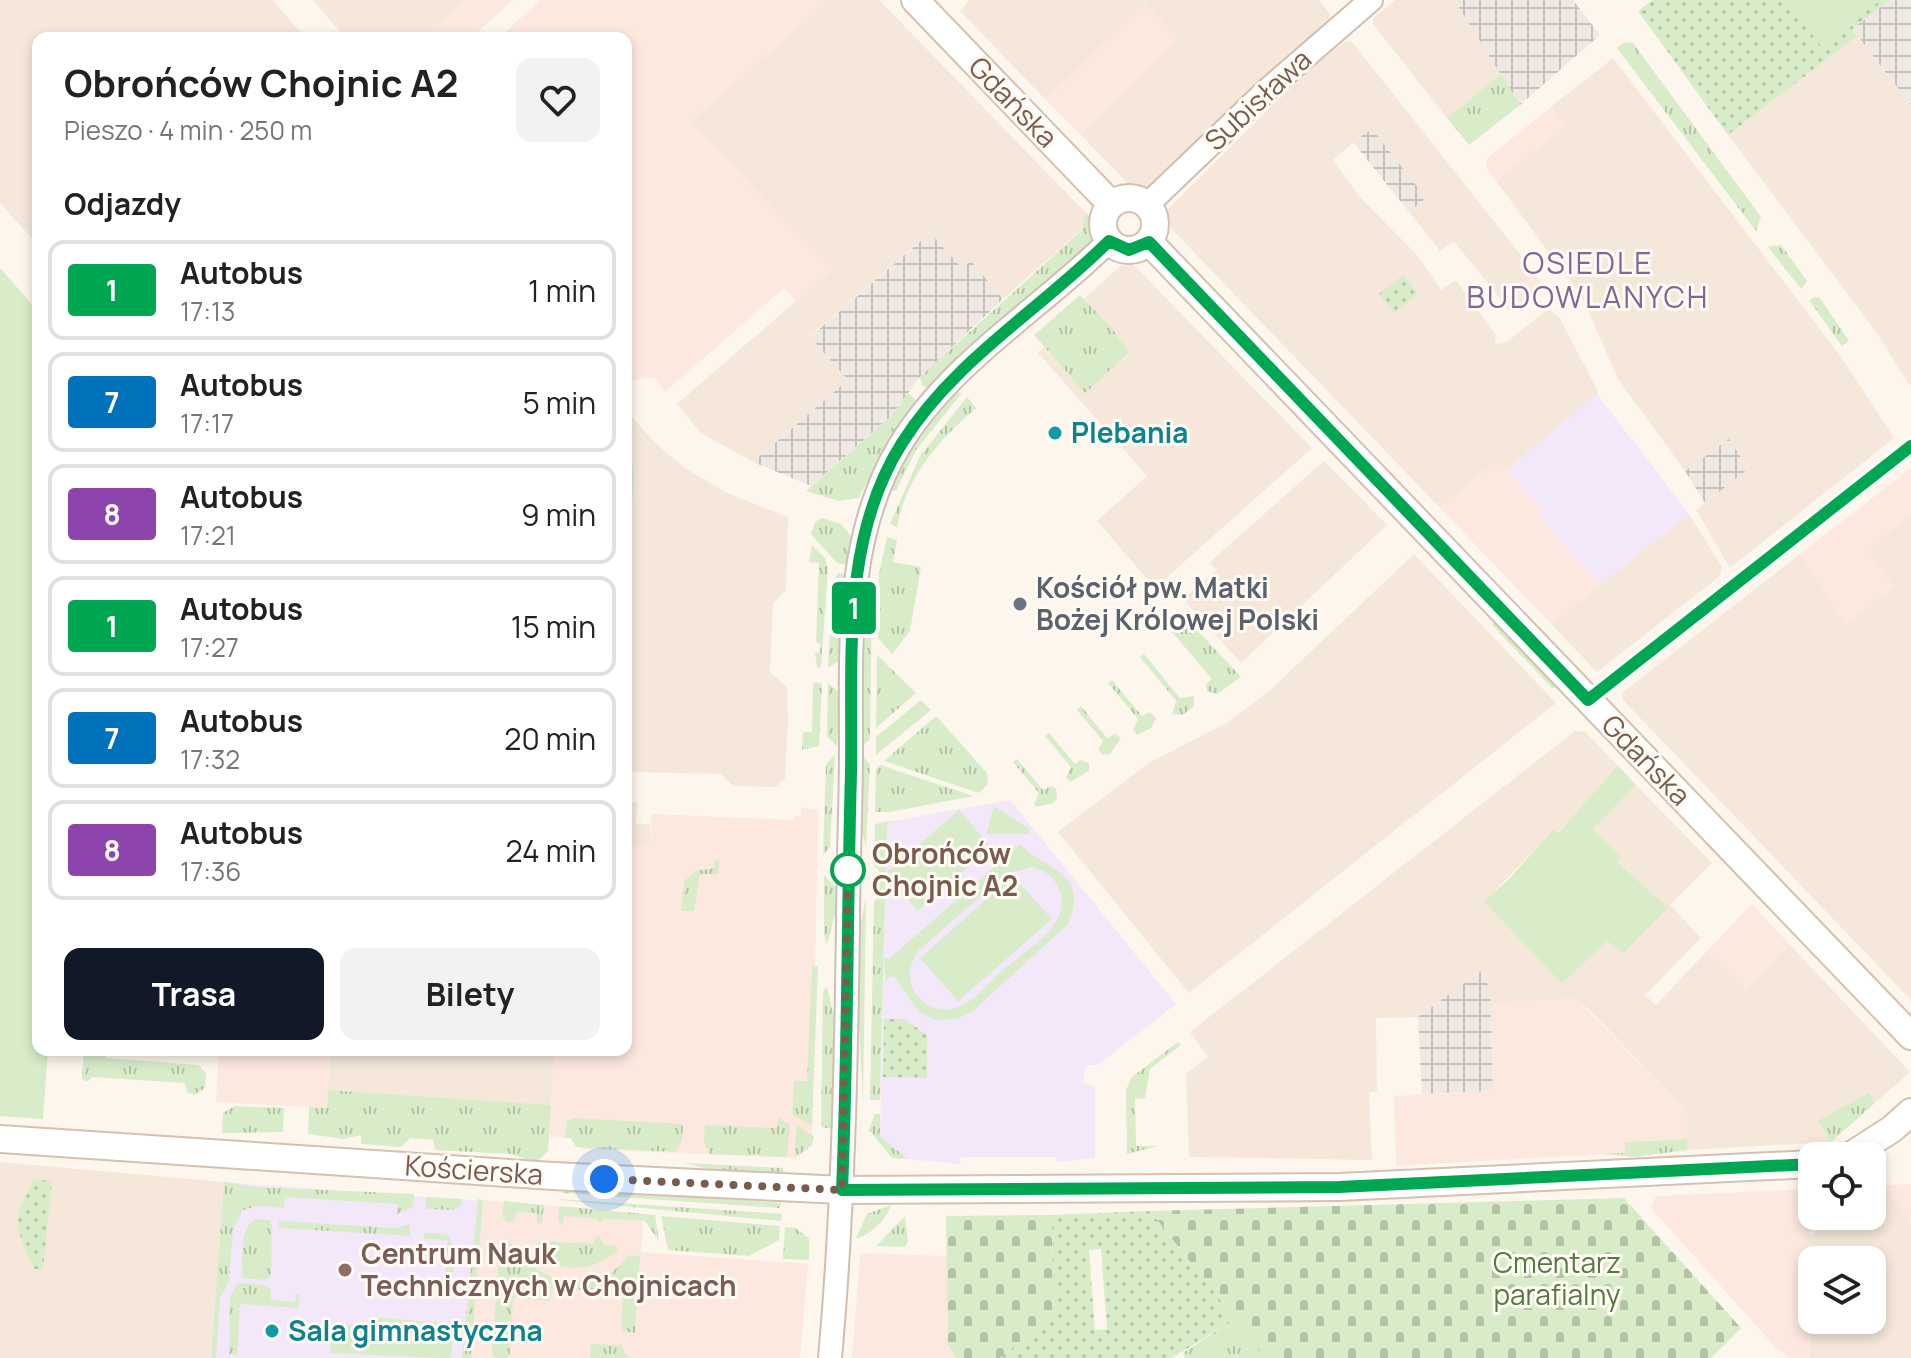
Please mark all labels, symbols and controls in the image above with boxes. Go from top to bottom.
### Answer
street label: Subisława [1196,40,1319,158]
street label: Gdańska [961,48,1067,155]
text: Obrońców Chojnic A2 [64,56,458,108]
button: heart [516,58,600,142]
text: Pieszo · 4 min · 250 m [64,112,312,148]
text: Odjazdy [64,183,181,224]
district label: OSIEDLE BUDOWLANYCH [1467,242,1709,317]
text: Autobus [180,252,303,293]
text: 1 min [528,270,596,311]
text: 1 [106,271,118,309]
text: 17:13 [180,293,235,329]
text: Autobus [180,364,303,405]
text: 5 min [522,382,596,423]
text: 7 [105,383,119,421]
text: 17:17 [180,405,234,441]
place label: Plebania [1071,413,1188,451]
marker: Plebania [1046,424,1064,442]
text: Autobus [180,476,303,517]
text: 9 min [521,494,596,535]
text: 8 [103,495,121,533]
text: 17:21 [180,517,236,553]
place label: Kościół pw. Matki Bożej Królowej Polski [1036,568,1319,638]
line badge: 1 [828,582,880,634]
text: Autobus [180,588,303,629]
text: 1 [848,589,860,627]
marker: Kościół pw. Matki Bożej Królowej Polski [1011,595,1029,613]
text: 15 min [511,606,596,647]
text: 1 [106,607,118,645]
text: 17:27 [180,629,239,665]
text: Autobus [180,700,303,741]
street label: Gdańska [1594,706,1700,813]
text: 20 min [504,718,596,759]
text: 7 [105,719,119,757]
text: 17:32 [180,741,240,777]
text: Autobus [180,812,303,853]
text: 24 min [506,830,596,871]
text: 8 [103,831,121,869]
place label: Obrońców Chojnic A2 [872,834,1018,904]
text: 17:36 [180,853,241,889]
marker: Obrońców Chojnic A2 [831,853,865,887]
button: Trasa [64,948,324,1040]
button: Bilety [340,948,600,1040]
map controls [1798,1142,1886,1334]
button: locate [1798,1142,1886,1230]
street label: Kościerska [404,1145,544,1193]
your location [584,1159,624,1199]
place label: Centrum Nauk Technicznych w Chojnicach [361,1234,737,1304]
park label: Cmentarz parafialny [1493,1243,1621,1313]
button: layers [1798,1246,1886,1334]
marker: Centrum Nauk Technicznych w Chojnicach [336,1261,354,1279]
place label: Sala gimnastyczna [288,1311,543,1349]
marker: Sala gimnastyczna [263,1322,281,1340]

